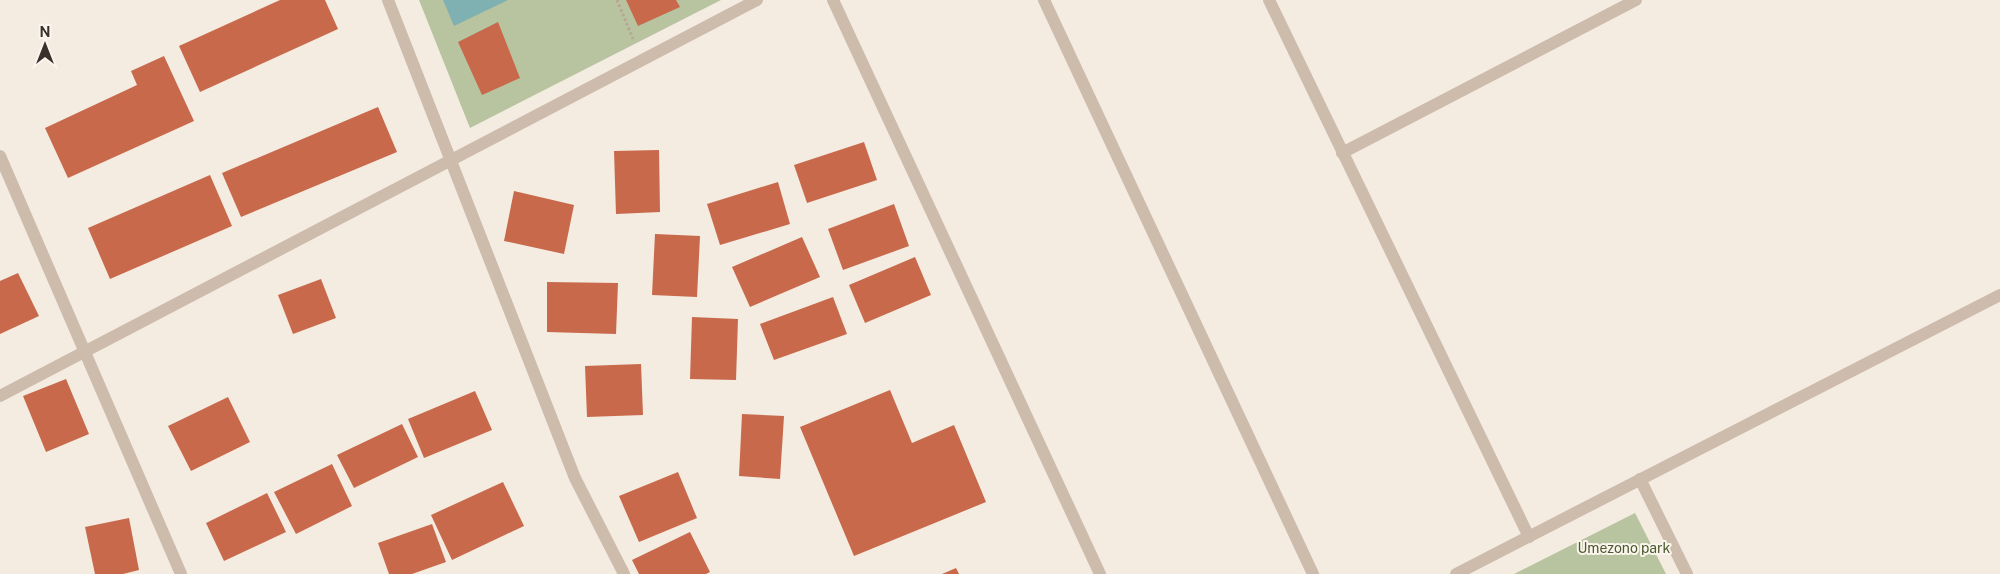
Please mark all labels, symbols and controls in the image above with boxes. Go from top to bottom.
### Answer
north arrow [20,20,70,70]
text: N [40,24,50,40]
park label: Umezono park [1578,540,1671,556]

